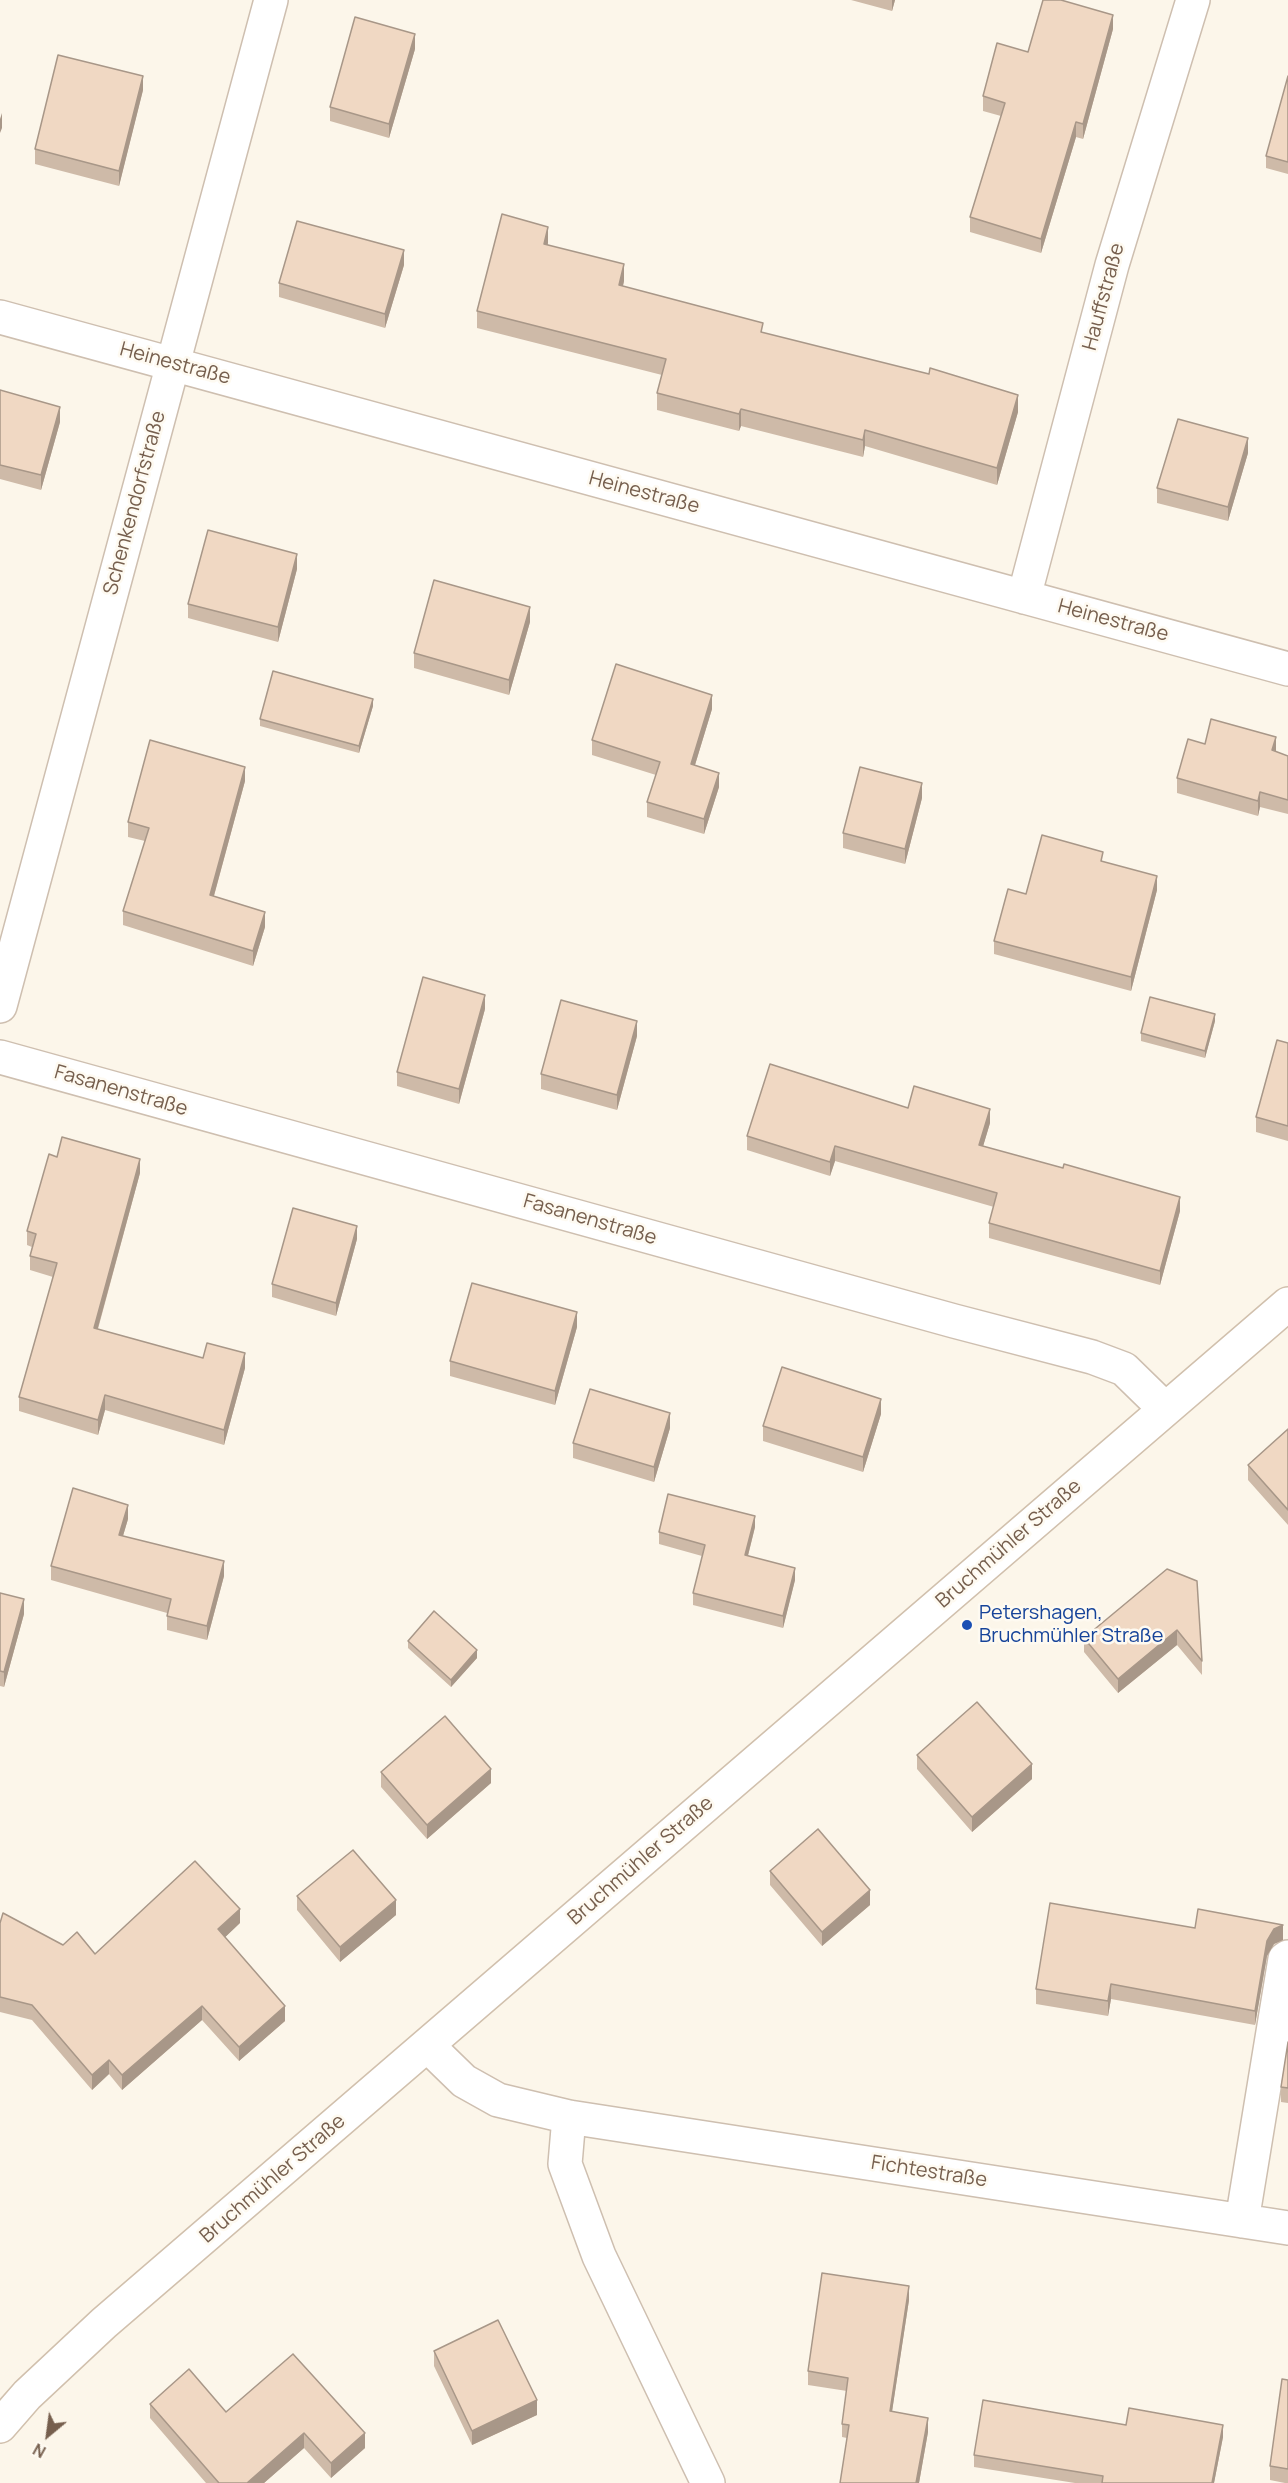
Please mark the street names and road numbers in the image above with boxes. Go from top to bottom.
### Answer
street label: Hauffstraße [1078,241,1130,353]
street label: Heinestraße [117,338,233,390]
street label: Schenkendorfstraße [99,408,171,598]
street label: Heinestraße [586,467,702,519]
street label: Heinestraße [1055,595,1171,647]
street label: Fasanenstraße [52,1061,190,1121]
street label: Fasanenstraße [521,1190,659,1250]
street label: Bruchmühler Straße [932,1474,1086,1614]
street label: Bruchmühler Straße [564,1791,718,1931]
street label: Bruchmühler Straße [196,2109,350,2249]
street label: Fichtestraße [869,2151,989,2193]

